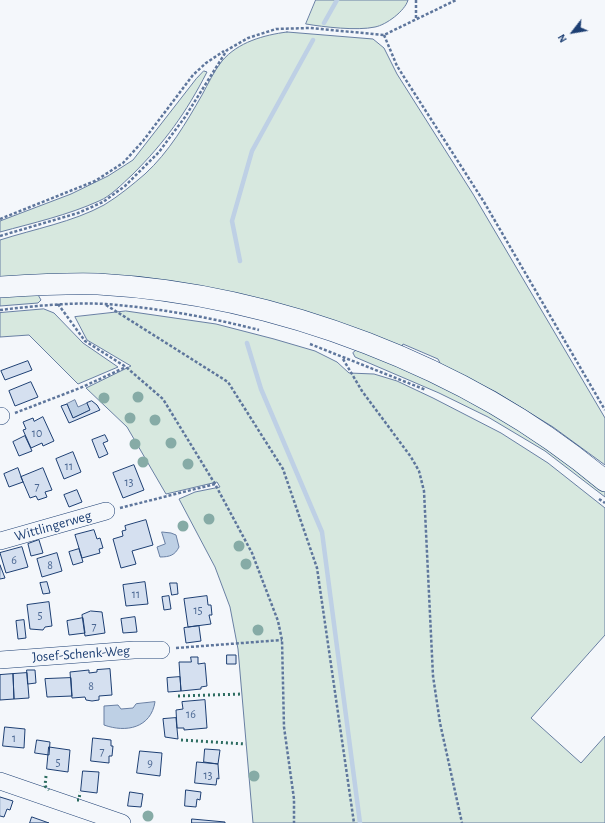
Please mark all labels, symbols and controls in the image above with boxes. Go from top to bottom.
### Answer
north arrow [553,12,593,52]
text: N [556,32,569,45]
house number: 10 [32,426,42,440]
house number: 11 [65,459,73,473]
house number: 13 [124,475,134,489]
house number: 7 [34,479,40,493]
street label: Wittlingerweg [13,507,93,545]
house number: 6 [11,553,17,567]
house number: 8 [47,558,53,572]
house number: 11 [132,587,140,601]
house number: 15 [193,603,203,617]
house number: 5 [37,608,43,622]
house number: 7 [91,619,97,633]
street label: Josef-Schenk-Weg [32,642,130,666]
house number: 8 [88,679,94,693]
house number: 16 [186,707,196,721]
house number: 1 [12,731,16,745]
house number: 7 [99,744,105,758]
house number: 5 [55,755,61,769]
house number: 9 [147,756,153,770]
house number: 13 [203,768,213,782]

